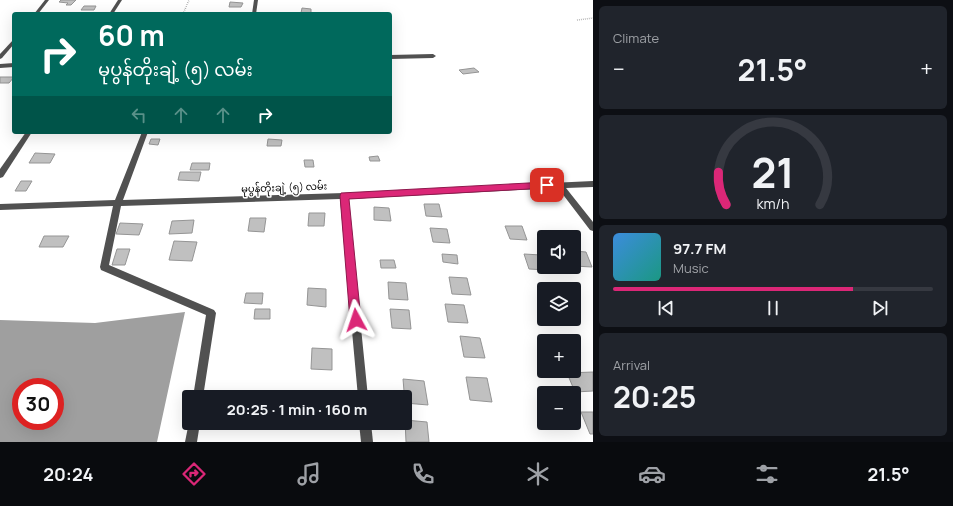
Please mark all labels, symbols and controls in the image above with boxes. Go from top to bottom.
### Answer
text: 60 m [98,16,165,54]
icon: right [32,28,84,80]
text: Climate [613,29,659,47]
text: 21.5° [738,49,808,90]
text: − [613,54,625,84]
text: + [920,54,933,84]
text: မုပွန်တိုးချဲ့ (၅) လမ်း [98,57,253,81]
icon: left [128,104,150,126]
icon: ahead [170,104,192,126]
icon: ahead [212,104,234,126]
icon: right [254,104,276,126]
text: 21 [752,143,795,199]
pin [530,168,564,202]
icon: arrive [536,174,558,196]
street label: မုပွန်တိုးချဲ့ (၅) လမ်း [241,179,327,197]
text: km/h [756,193,790,212]
map controls [537,230,581,430]
button: sound [537,230,581,274]
text: 97.7 FM [673,238,726,259]
text: Music [673,259,709,277]
button: layers [537,282,581,326]
icon: previous [655,297,677,319]
icon: pause [762,297,784,319]
icon: next [869,297,891,319]
position arrow [335,299,377,341]
button: + [537,334,581,378]
text: Arrival [613,356,650,374]
text: 20:25 [613,376,696,417]
speed limit sign: 30 [12,378,64,430]
button: − [537,386,581,430]
text: 20:25 · 1 min · 160 m [227,399,367,420]
icon: directions [180,460,208,488]
icon: music [295,460,323,488]
icon: phone [409,460,437,488]
icon: climate [524,460,552,488]
icon: car [638,460,666,488]
icon: filters [753,460,781,488]
text: 20:24 [43,462,93,486]
text: 21.5° [868,462,910,486]

